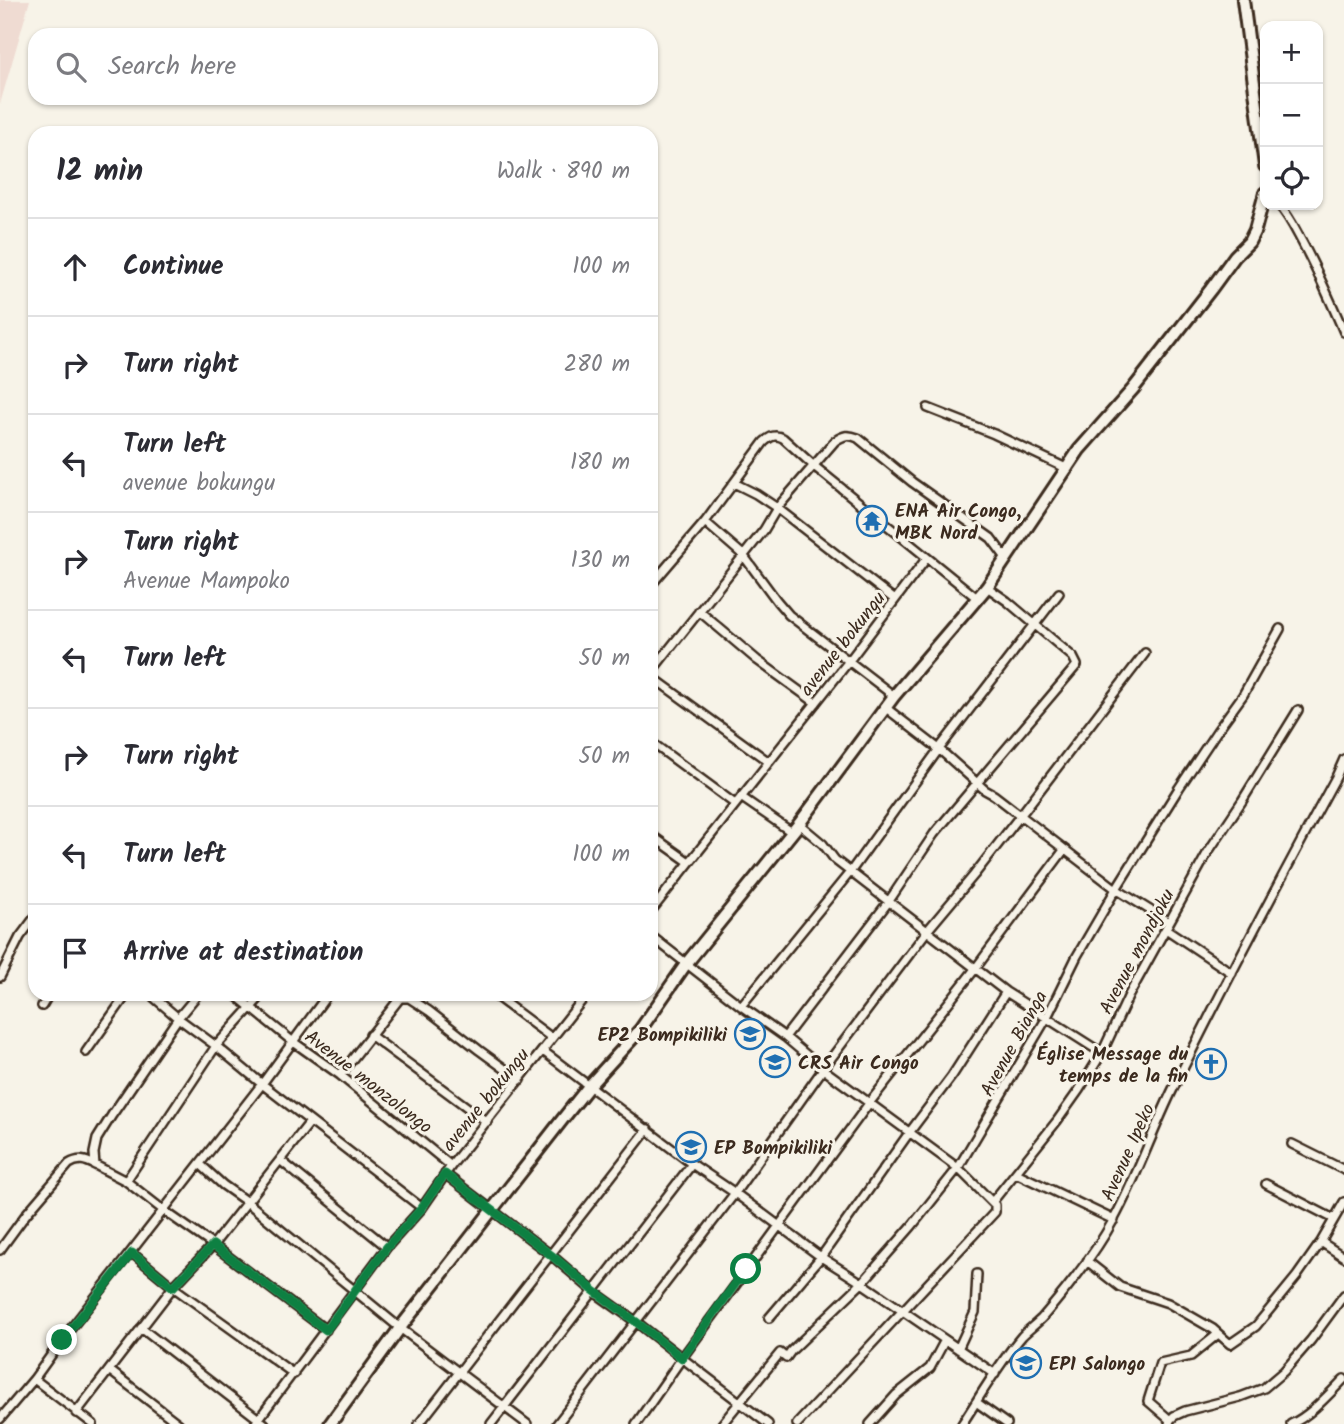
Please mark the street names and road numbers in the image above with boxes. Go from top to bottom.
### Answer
street label: avenue bokungu [793,585,894,703]
street label: Avenue mondjoku [1092,884,1183,1020]
street label: Avenue Bianga [973,985,1056,1102]
street label: Avenue monzolongo [297,1023,438,1142]
street label: avenue bokungu [435,1042,538,1159]
street label: Avenue Ipeko [1094,1099,1164,1207]

